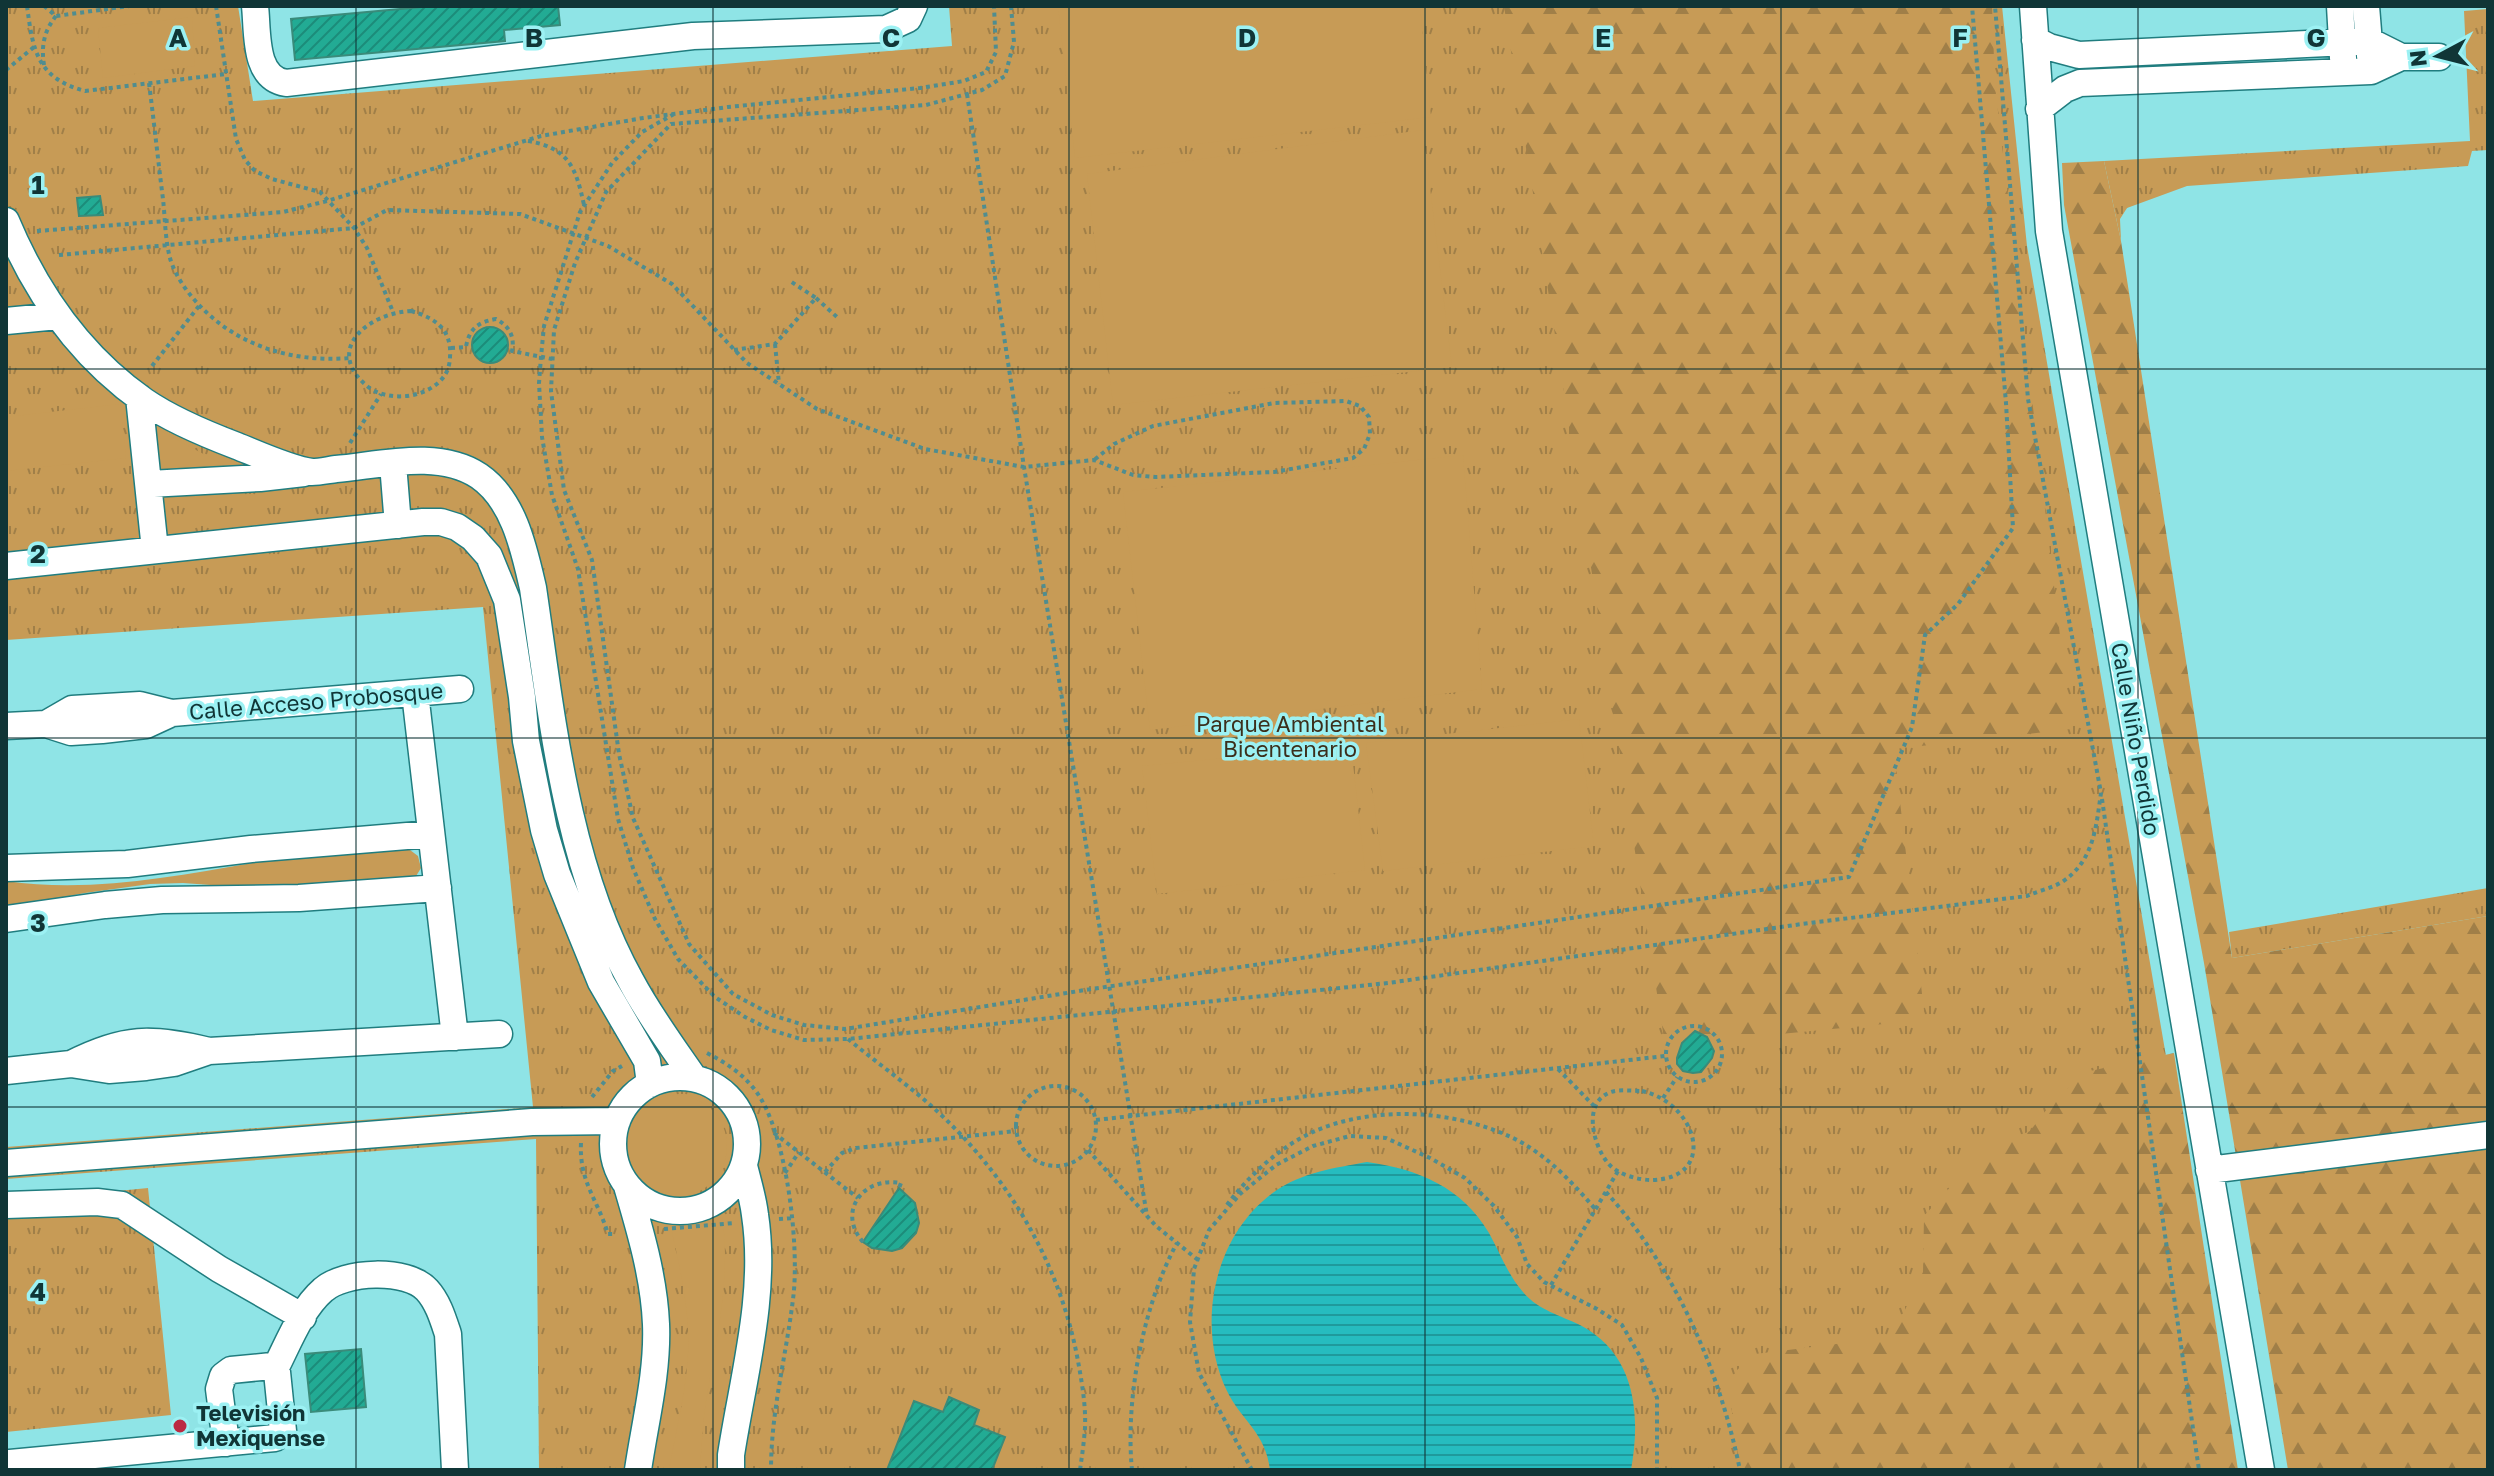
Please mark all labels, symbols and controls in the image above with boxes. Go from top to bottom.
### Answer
north arrow [2398,16,2478,96]
text: A [169,22,188,53]
text: B [525,22,543,53]
text: C [882,22,900,53]
text: D [1238,22,1256,53]
text: E [1595,22,1611,53]
text: F [1952,22,1968,53]
text: G [2306,22,2326,53]
text: N [2403,49,2432,68]
text: 1 [31,169,45,200]
text: 2 [30,538,46,569]
street label: Calle Niño Perdido [2106,640,2167,838]
street label: Calle Acceso Probosque [188,676,444,725]
park label: Parque Ambiental Bicentenario [1196,710,1384,762]
text: 3 [30,907,46,938]
text: 4 [30,1276,46,1307]
place label: Televisión Mexiquense [196,1399,325,1451]
marker: Televisión Mexiquense [171,1417,189,1435]

